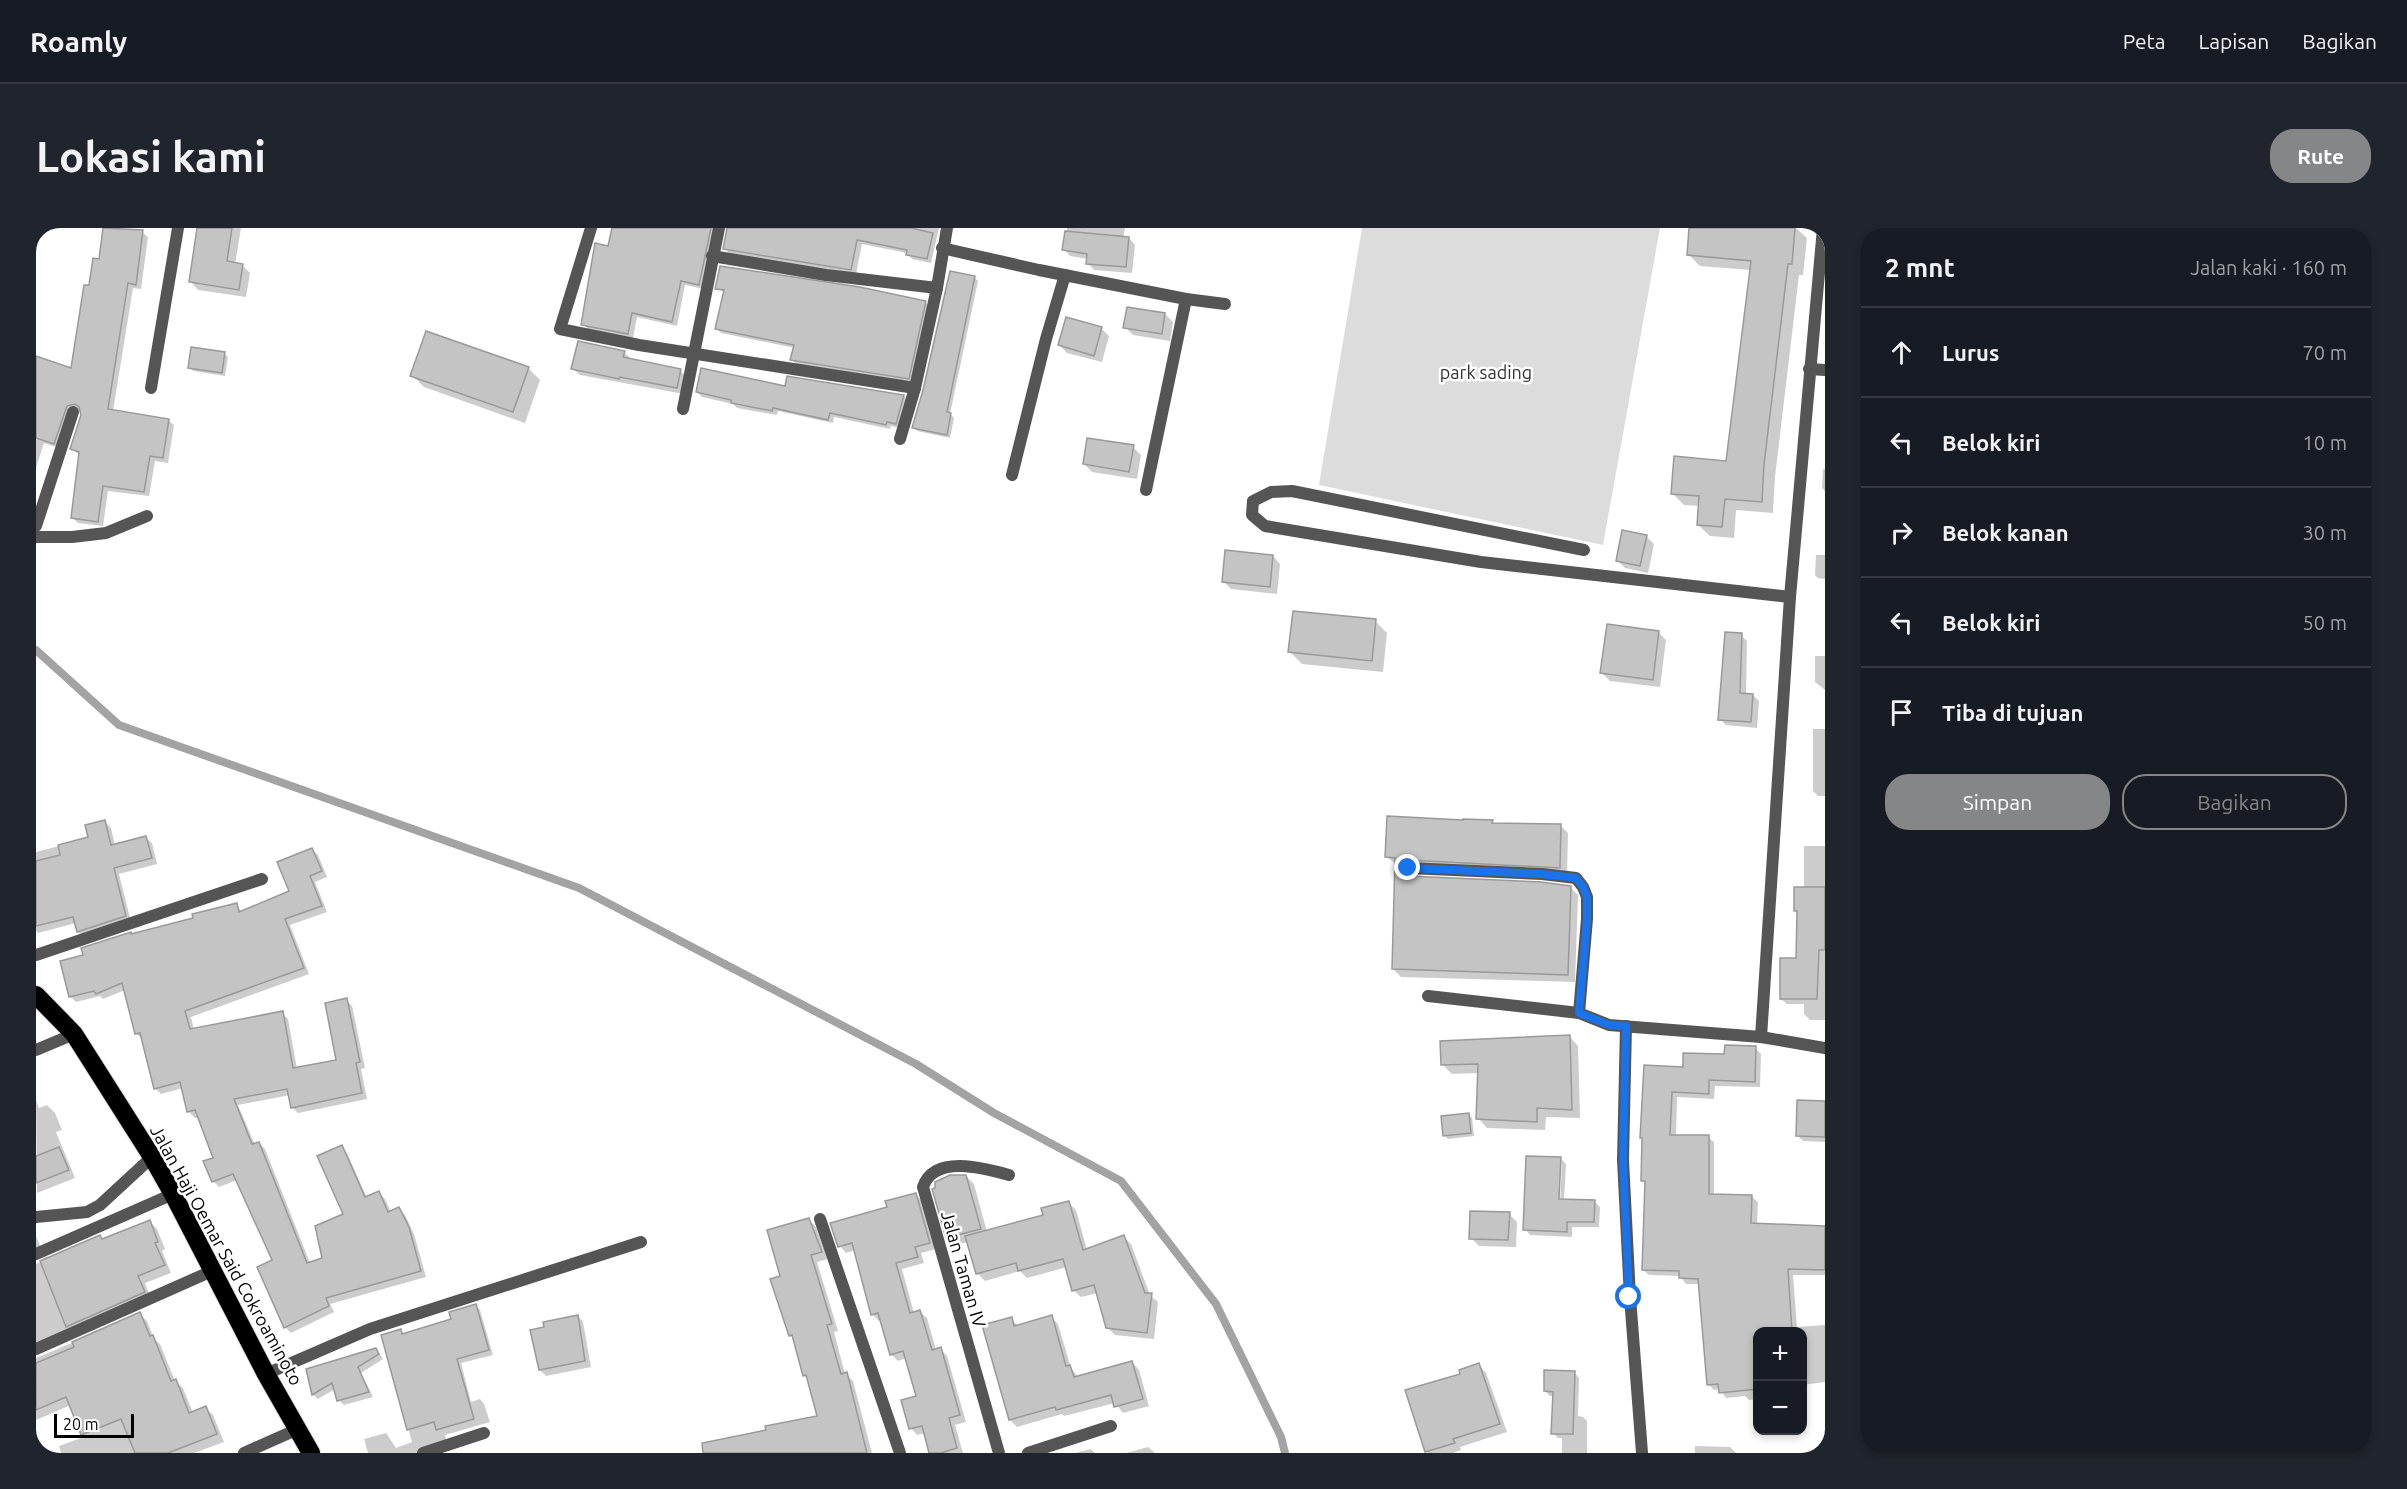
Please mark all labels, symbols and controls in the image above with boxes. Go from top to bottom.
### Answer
text: Roamly [30,26,127,57]
text: Peta [2123,29,2166,53]
text: Lapisan [2199,29,2269,53]
text: Bagikan [2302,29,2377,53]
button: Rute [2270,129,2371,183]
text: Lokasi kami [36,133,266,180]
text: 2 mnt [1885,253,1955,282]
text: Jalan kaki · 160 m [2190,256,2347,279]
icon: ahead [1885,336,1918,369]
text: Lurus [1942,340,1999,365]
text: 70 m [2303,341,2347,364]
park label: park sading [1440,362,1532,382]
icon: left [1885,426,1918,459]
text: Belok kiri [1942,430,2040,455]
text: 10 m [2303,431,2347,454]
icon: right [1885,516,1918,549]
text: Belok kanan [1942,520,2069,545]
text: 30 m [2303,521,2347,544]
icon: left [1885,606,1918,639]
text: Belok kiri [1942,610,2040,635]
text: 50 m [2303,611,2347,634]
icon: arrive [1885,696,1918,729]
text: Tiba di tujuan [1942,700,2083,725]
button: Simpan [1885,774,2110,830]
button: Bagikan [2122,774,2347,830]
route end [1394,854,1420,880]
street label: Jalan Haji Oemar Said Cokroaminoto [147,1122,307,1388]
street label: Jalan Taman IV [938,1208,990,1330]
route start [1615,1283,1641,1309]
map controls [1753,1327,1807,1435]
button: + [1753,1327,1807,1381]
button: − [1753,1381,1807,1435]
scale bar [54,1411,134,1438]
text: 20 m [63,1415,99,1433]

